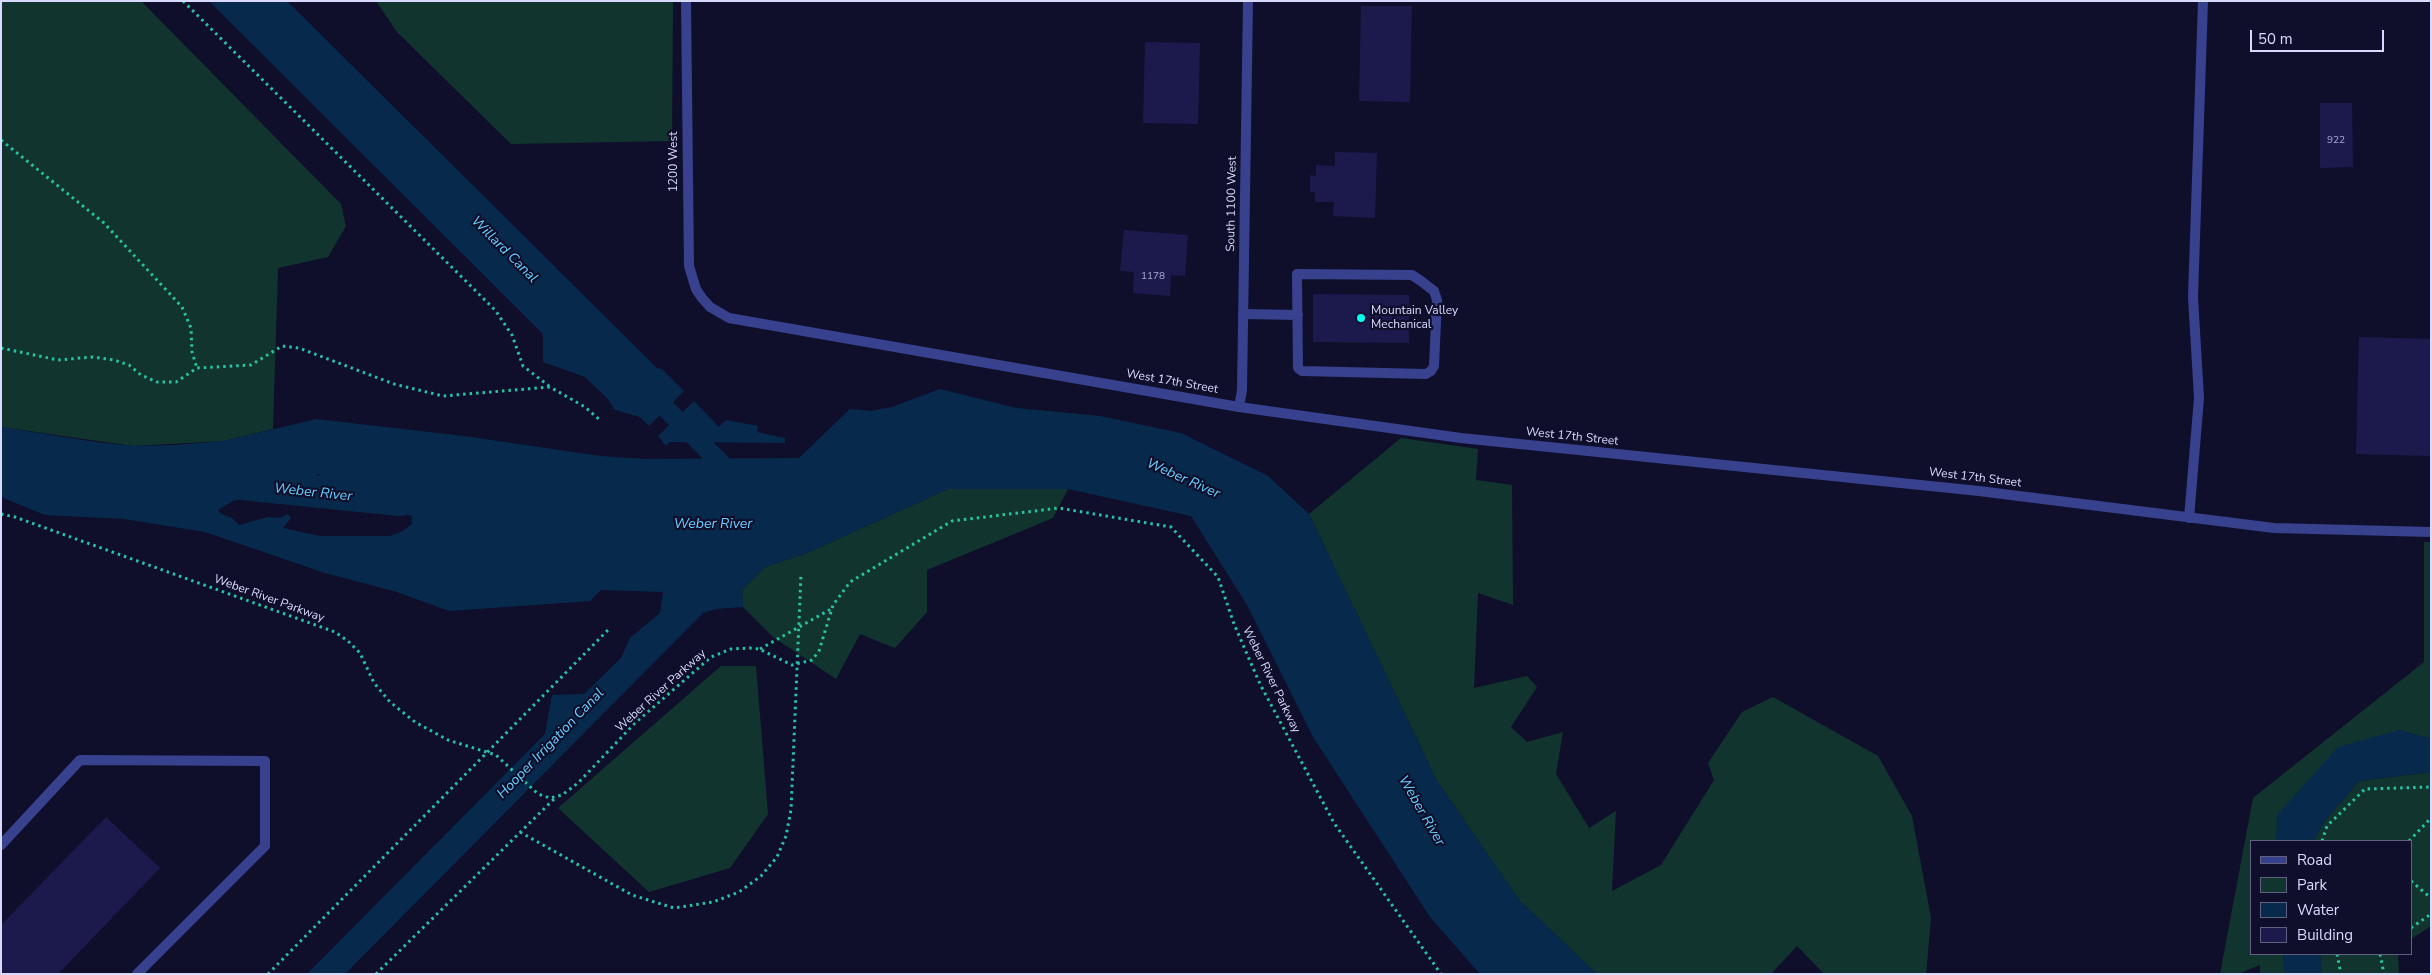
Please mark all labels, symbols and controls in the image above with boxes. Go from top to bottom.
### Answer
scale bar [2252,20,2386,52]
text: 50 m [2258,29,2293,49]
street label: 1200 West [667,132,681,192]
house number: 922 [2327,135,2345,147]
street label: South 1100 West [1224,156,1240,252]
water label: Willard Canal [467,213,541,287]
house number: 1178 [1141,271,1165,283]
place label: Mountain Valley Mechanical [1371,304,1458,332]
marker: Mountain Valley Mechanical [1355,312,1367,324]
street label: West 17th Street [1125,367,1219,397]
street label: West 17th Street [1525,425,1619,449]
water label: Weber River [1144,455,1222,503]
street label: West 17th Street [1928,465,2022,491]
water label: Weber River [273,481,353,505]
water label: Weber River [674,517,752,533]
street label: Weber River Parkway [212,572,326,626]
street label: Weber River Parkway [1239,624,1303,736]
street label: Weber River Parkway [613,647,709,735]
water label: Hooper Irrigation Canal [494,685,608,803]
water label: Weber River [1394,773,1448,849]
legend [2250,840,2412,955]
text: Road [2297,850,2332,870]
text: Park [2297,875,2327,895]
text: Water [2297,900,2339,920]
text: Building [2297,925,2353,945]

